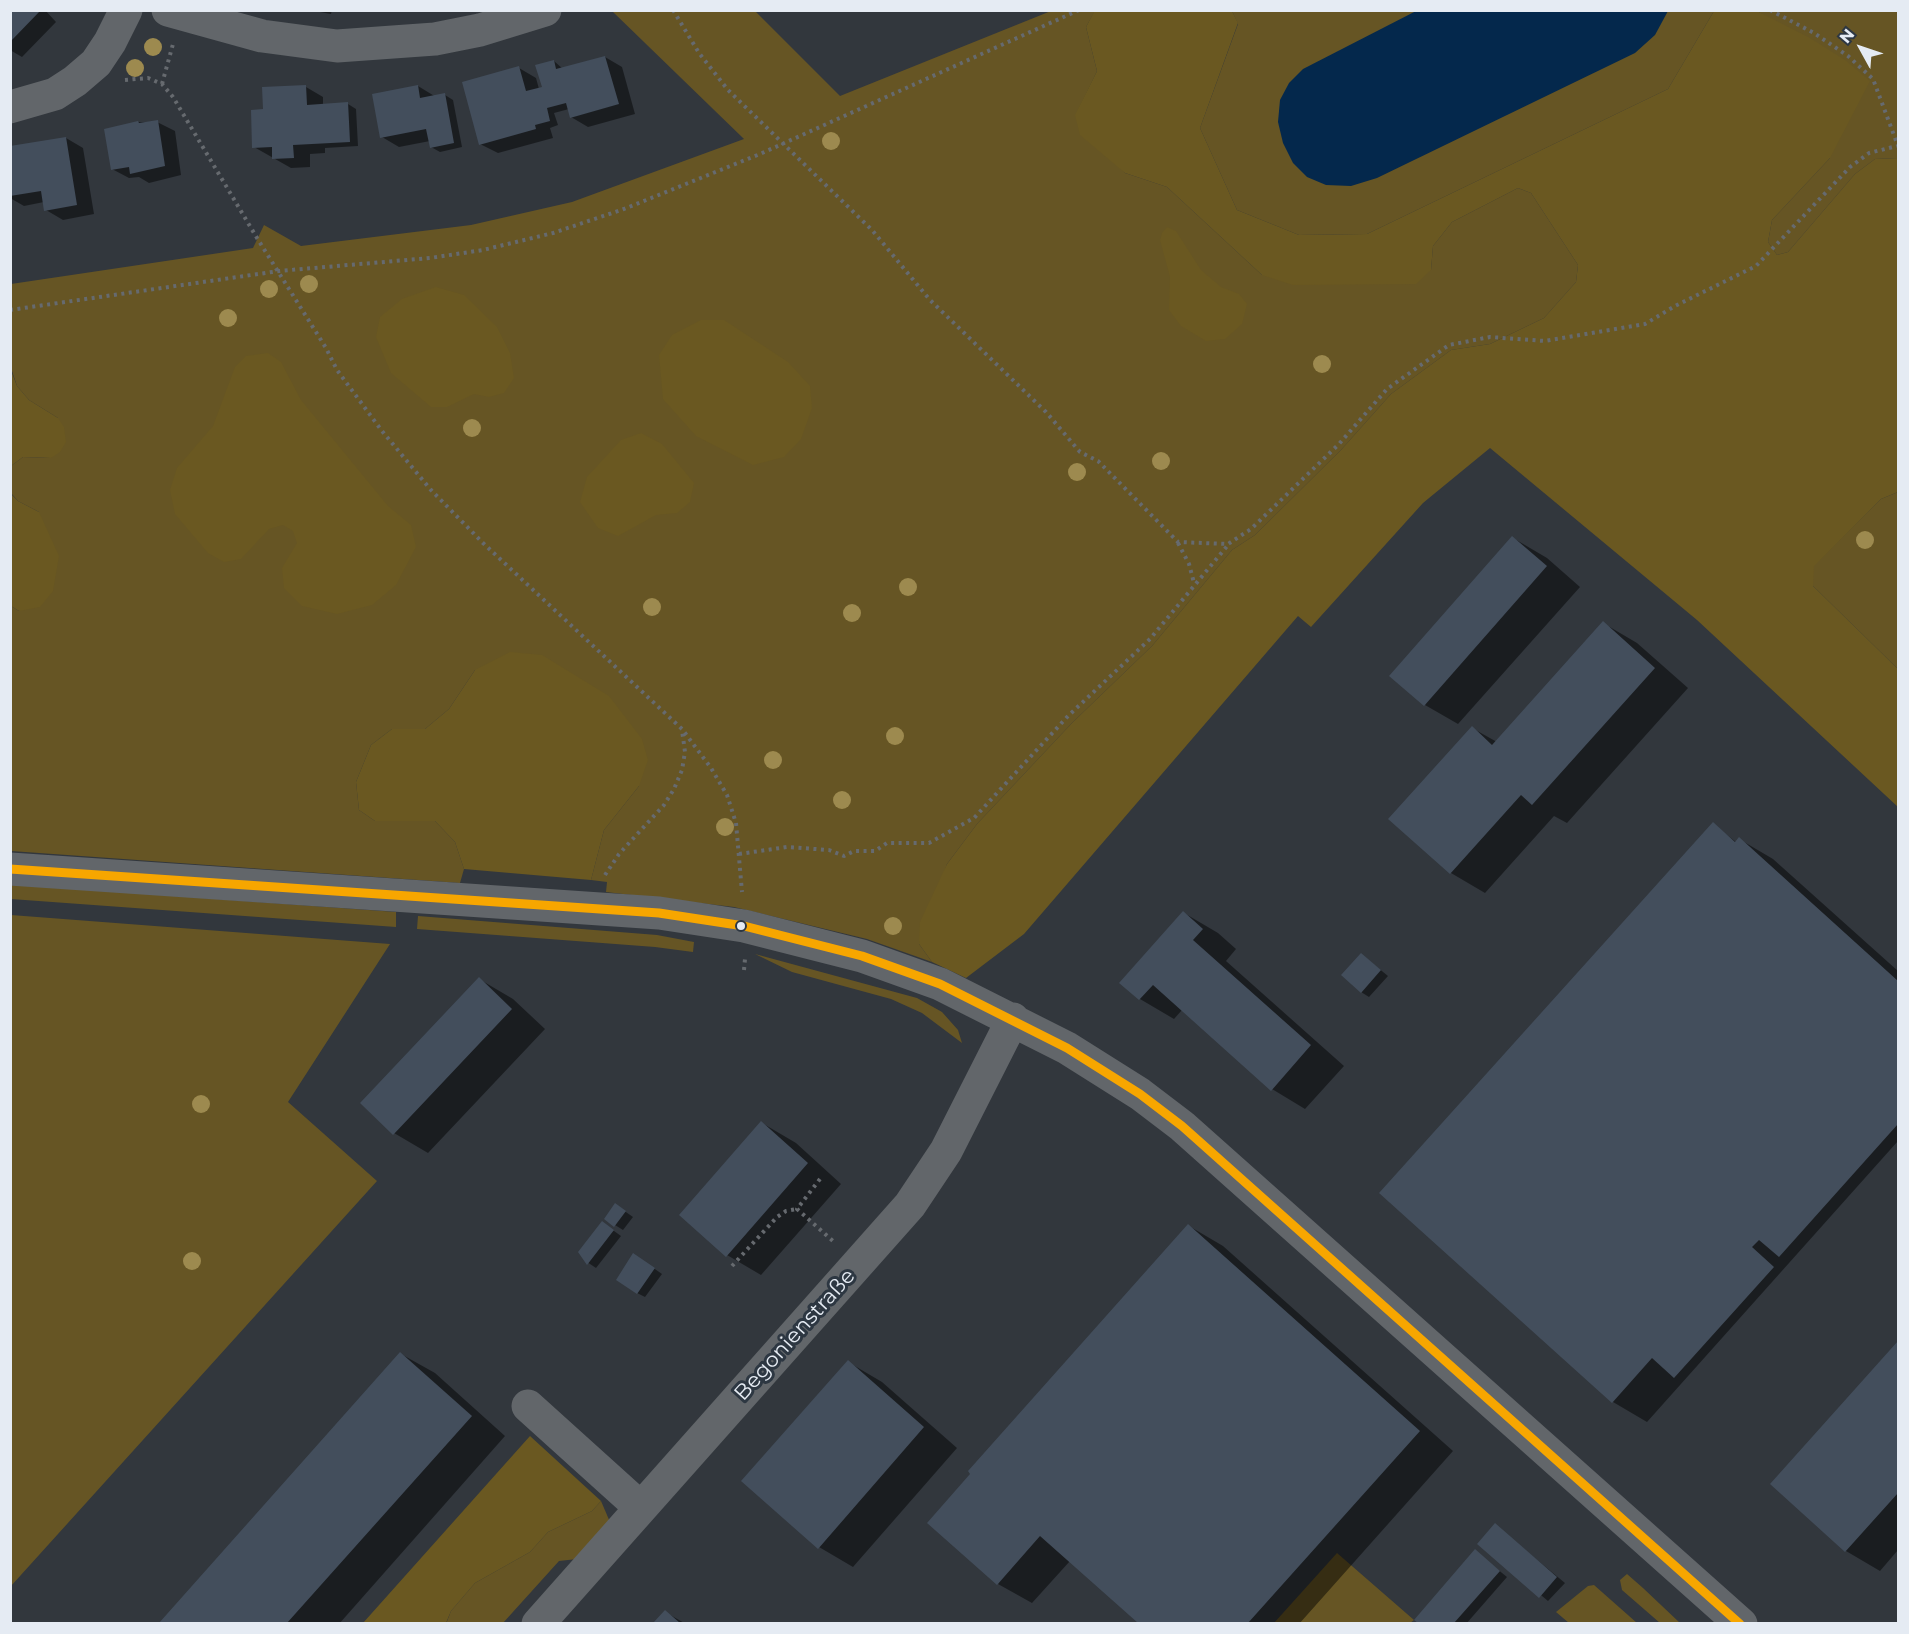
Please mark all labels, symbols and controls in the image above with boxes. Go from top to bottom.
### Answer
north arrow [1831,18,1891,78]
text: N [1835,25,1858,47]
unlabelled marker [735,920,747,932]
street label: Begonienstraße [729,1264,861,1406]

